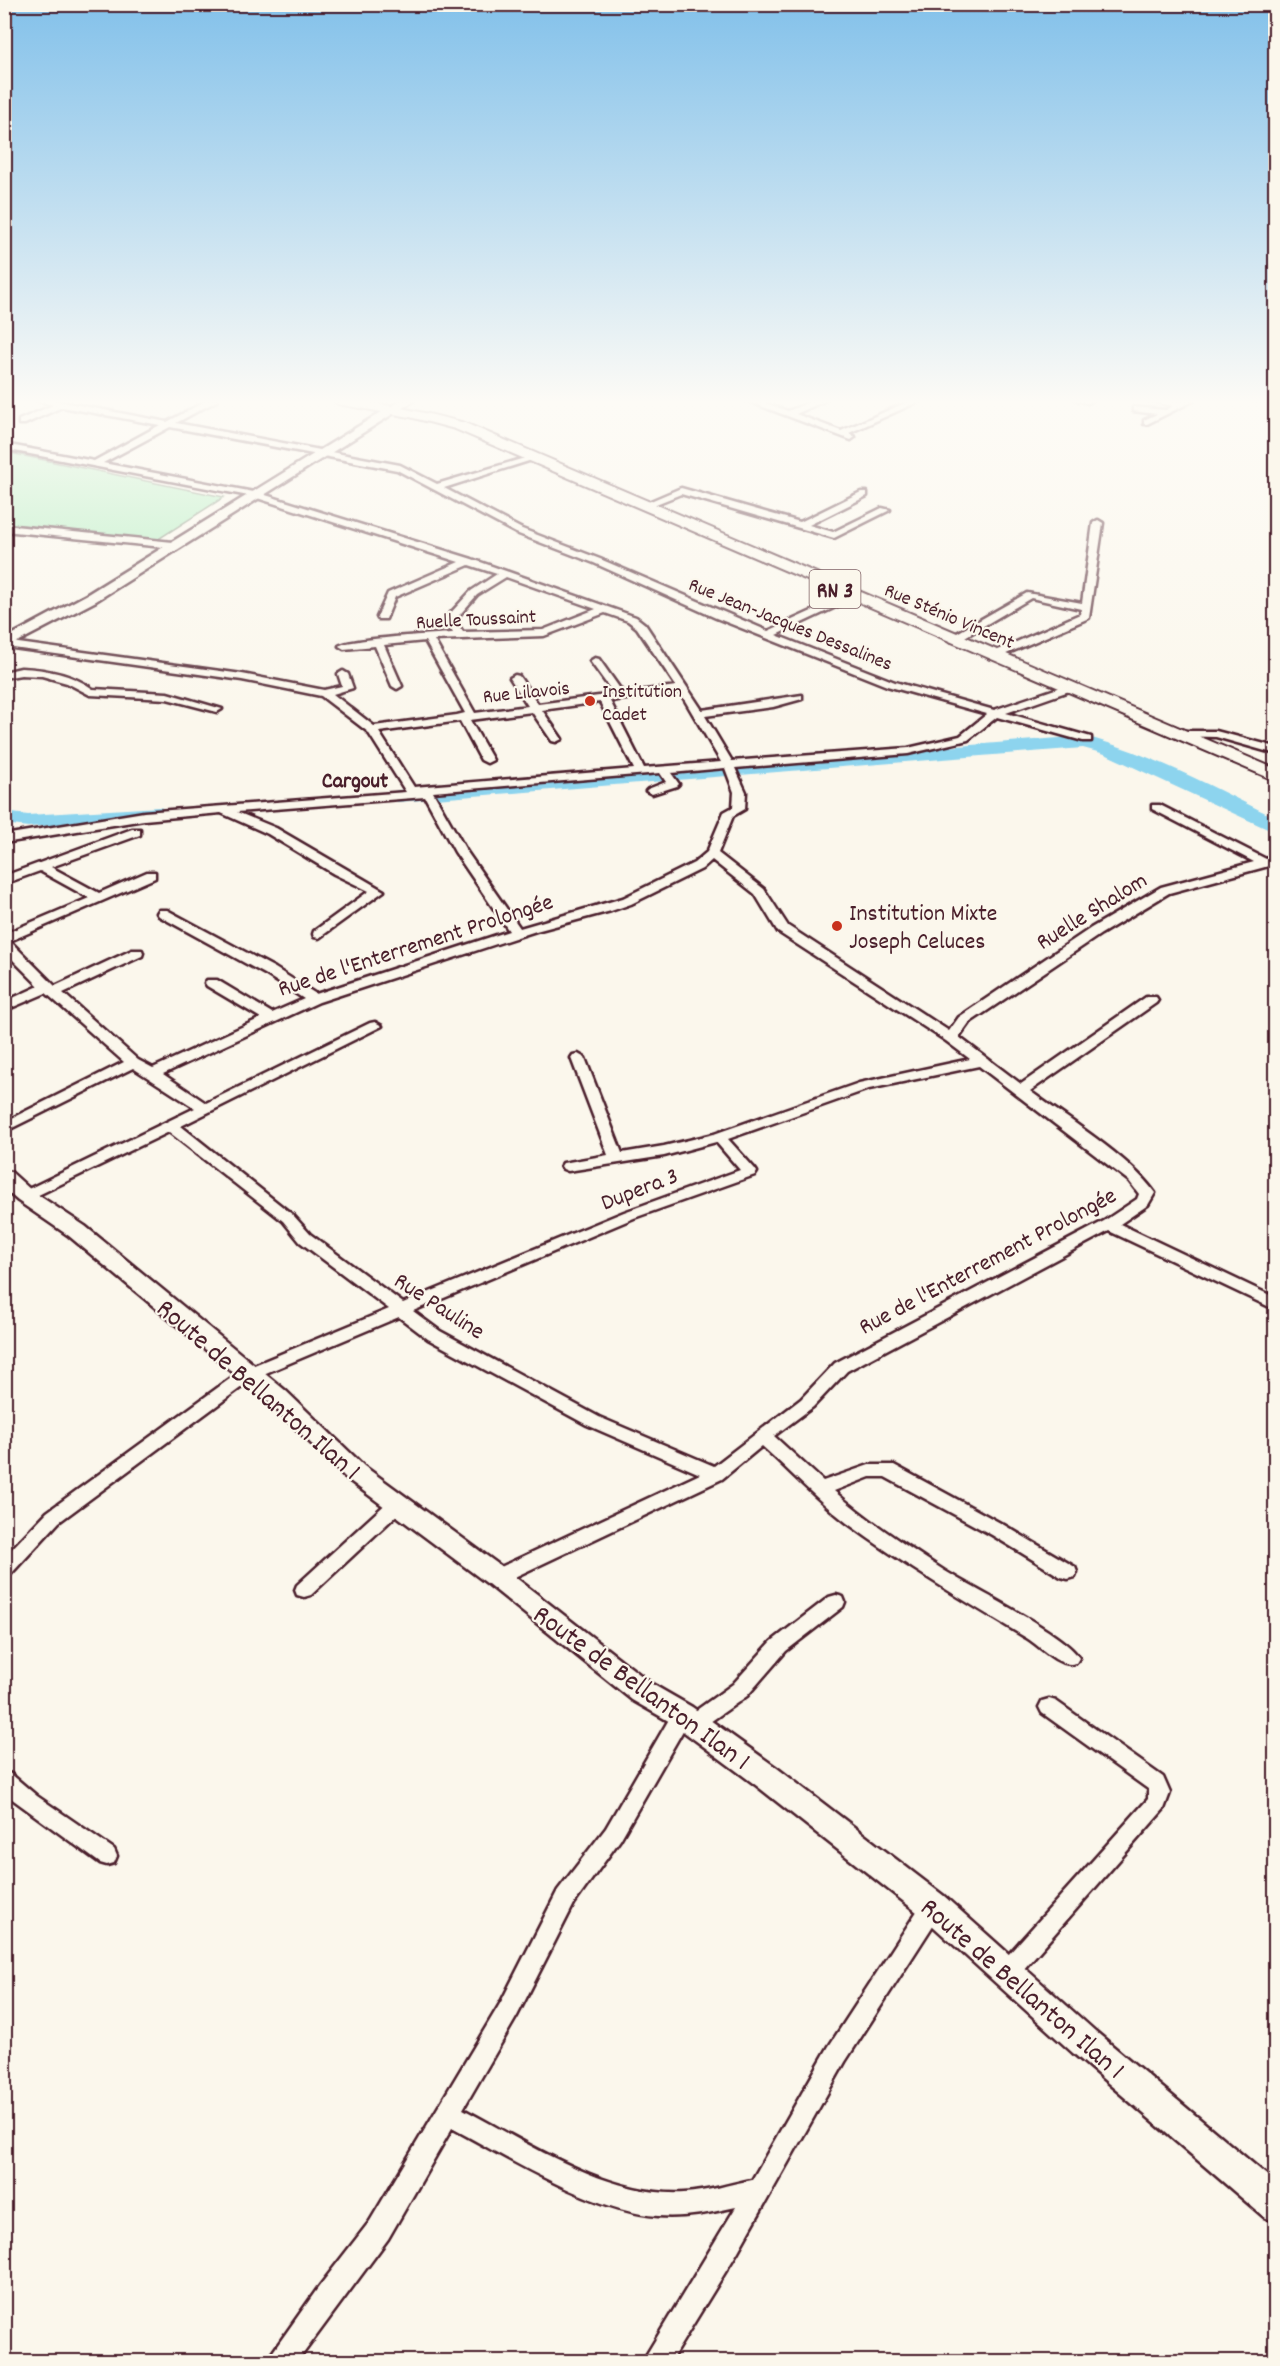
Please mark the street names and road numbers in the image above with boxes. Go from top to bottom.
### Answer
road number: RN 3 [810,570,860,608]
street label: Rue Jean-Jacques Dessalines [684,572,896,680]
street label: Rue Sténio Vincent [879,578,1018,658]
street label: Ruelle Toussaint [415,604,537,638]
street label: Rue Lilavois [482,676,571,712]
street label: Ruelle Shalom [1030,865,1155,960]
street label: Rue de l'Enterrement Prolongée [274,886,558,1007]
street label: Dupera 3 [596,1160,684,1221]
street label: Rue de l'Enterrement Prolongée [854,1180,1123,1345]
street label: Rue Pauline [386,1265,491,1350]
street label: Route de Bellanton Ilan 1 [145,1291,368,1492]
street label: Route de Bellanton Ilan 1 [523,1597,757,1783]
street label: Route de Bellanton Ilan 1 [909,1890,1132,2091]

